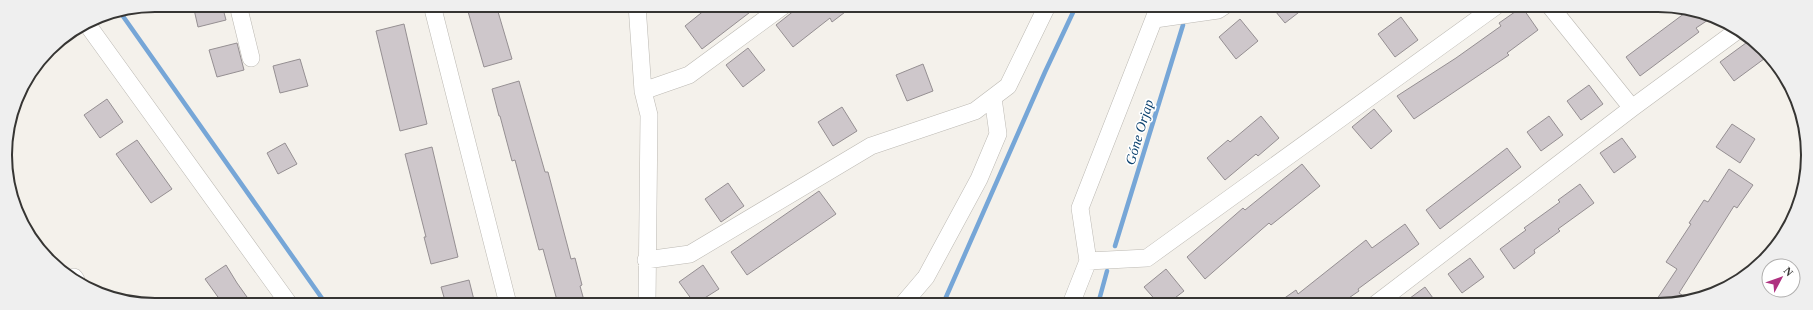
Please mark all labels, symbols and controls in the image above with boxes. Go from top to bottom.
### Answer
water label: Góne Orjap [1122,98,1156,167]
north arrow [1761,258,1801,298]
text: N [1781,265,1796,278]

